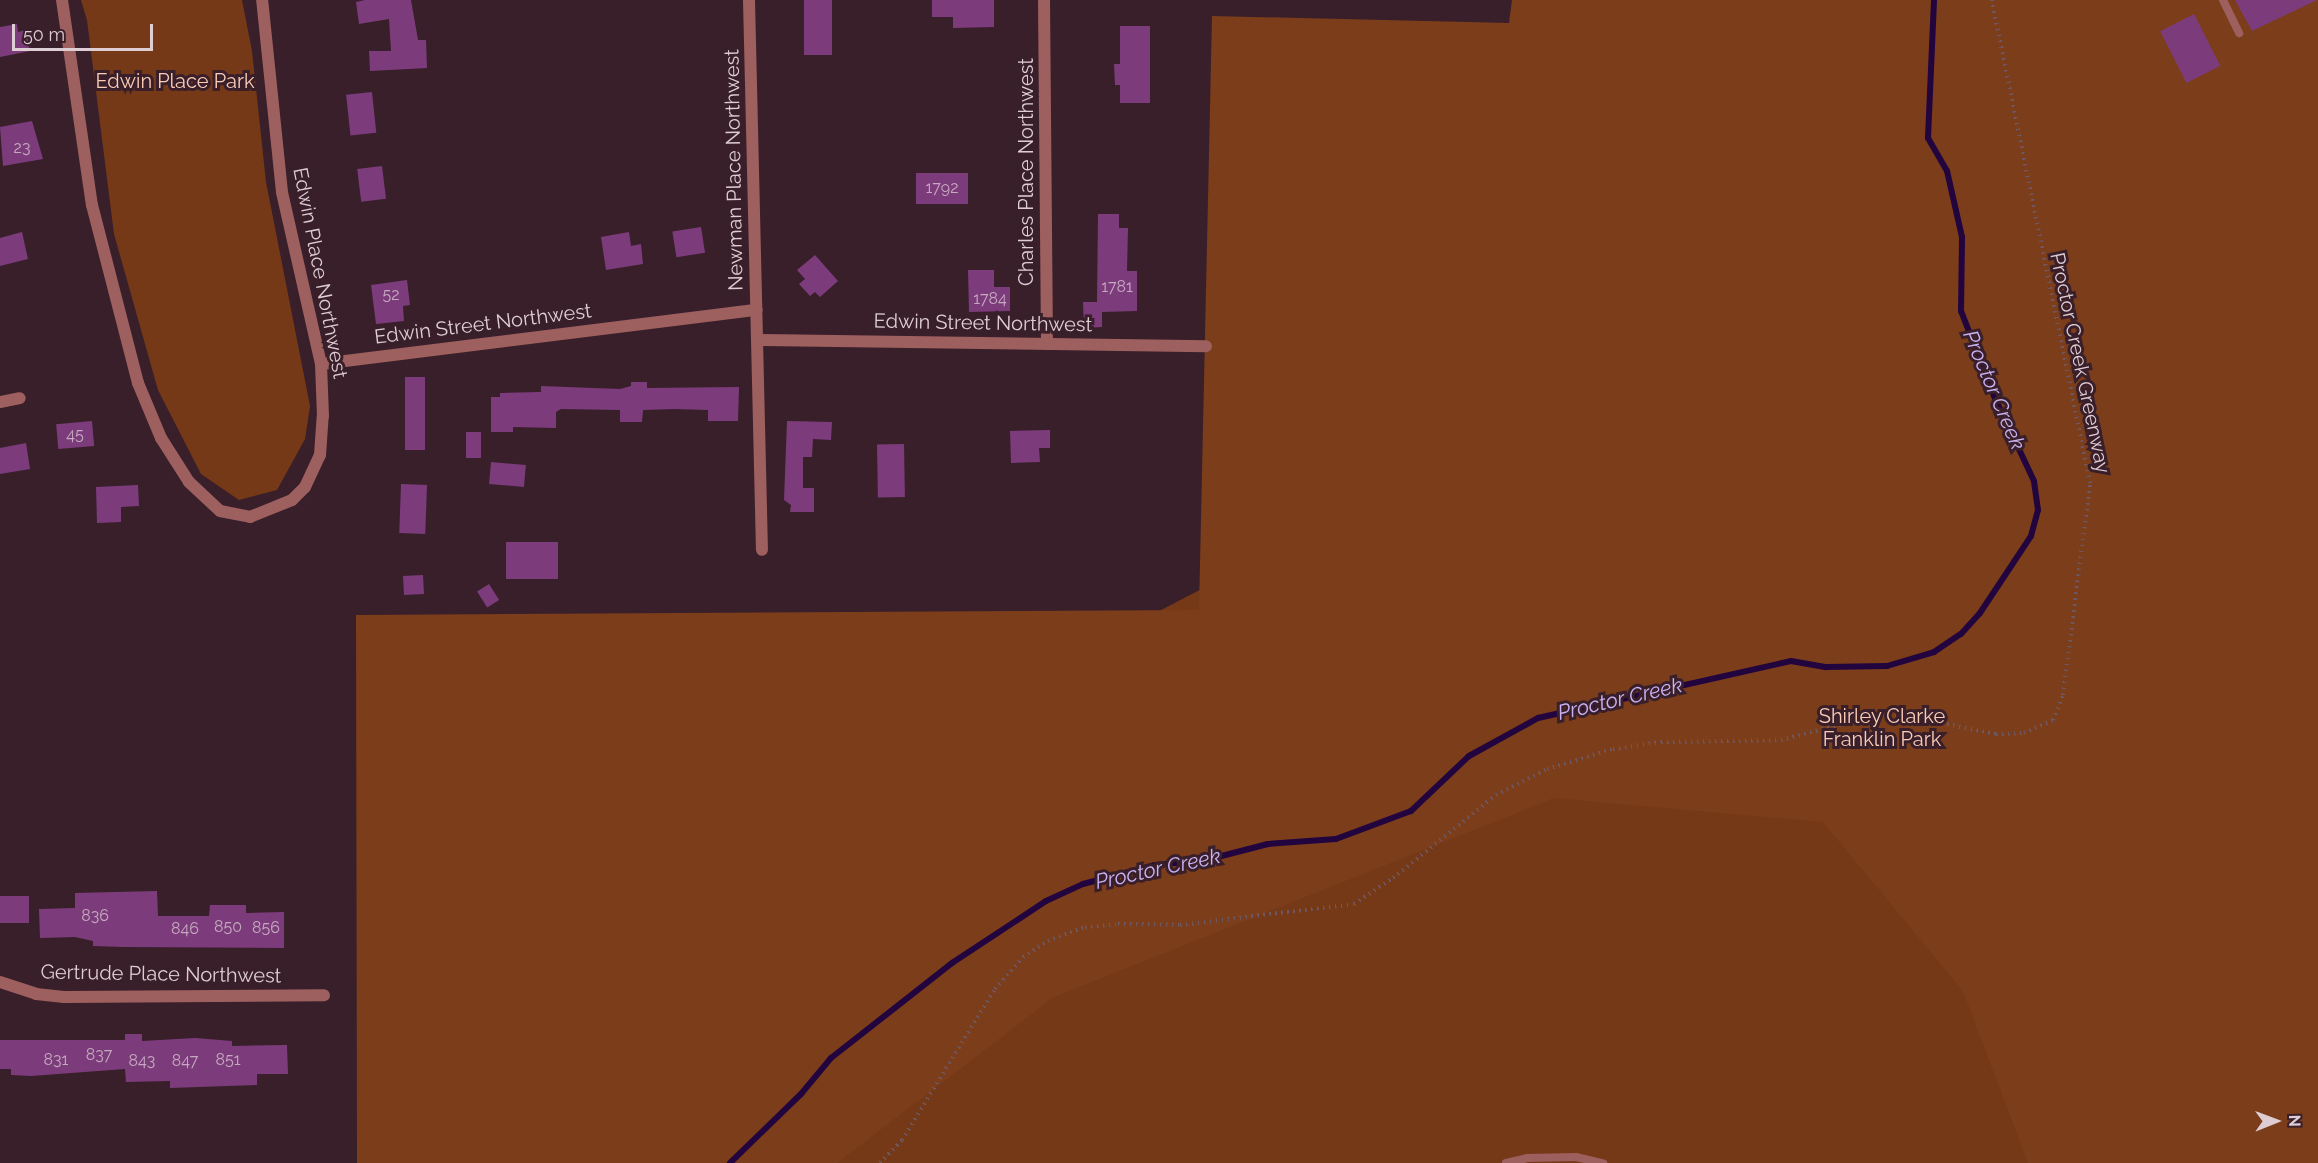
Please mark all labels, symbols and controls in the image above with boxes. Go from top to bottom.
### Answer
scale bar [15,12,156,50]
text: 50 m [23,24,65,45]
street label: Newman Place Northwest [720,49,748,291]
street label: Charles Place Northwest [1014,58,1038,286]
park label: Edwin Place Park [95,69,255,93]
house number: 23 [14,138,30,158]
street label: Edwin Place Northwest [288,165,352,381]
house number: 1792 [926,178,958,198]
street label: Proctor Creek Greenway [2045,250,2115,476]
house number: 1781 [1101,277,1133,297]
house number: 52 [382,285,400,305]
house number: 1784 [973,289,1007,309]
street label: Edwin Street Northwest [373,299,593,349]
street label: Edwin Street Northwest [874,309,1092,337]
water label: Proctor Creek [1957,326,2031,454]
house number: 45 [66,425,84,445]
water label: Proctor Creek [1555,672,1685,726]
park label: Shirley Clarke Franklin Park [1819,704,1945,751]
water label: Proctor Creek [1093,843,1223,895]
house number: 836 [81,906,109,926]
house number: 850 [214,917,242,937]
house number: 856 [252,918,280,938]
house number: 846 [171,919,199,939]
street label: Gertrude Place Northwest [40,960,282,988]
house number: 837 [86,1045,112,1065]
house number: 831 [44,1050,68,1070]
house number: 851 [215,1050,241,1070]
house number: 843 [129,1051,155,1071]
house number: 847 [172,1051,198,1071]
north arrow [2246,1091,2306,1151]
text: N [2285,1114,2304,1127]

